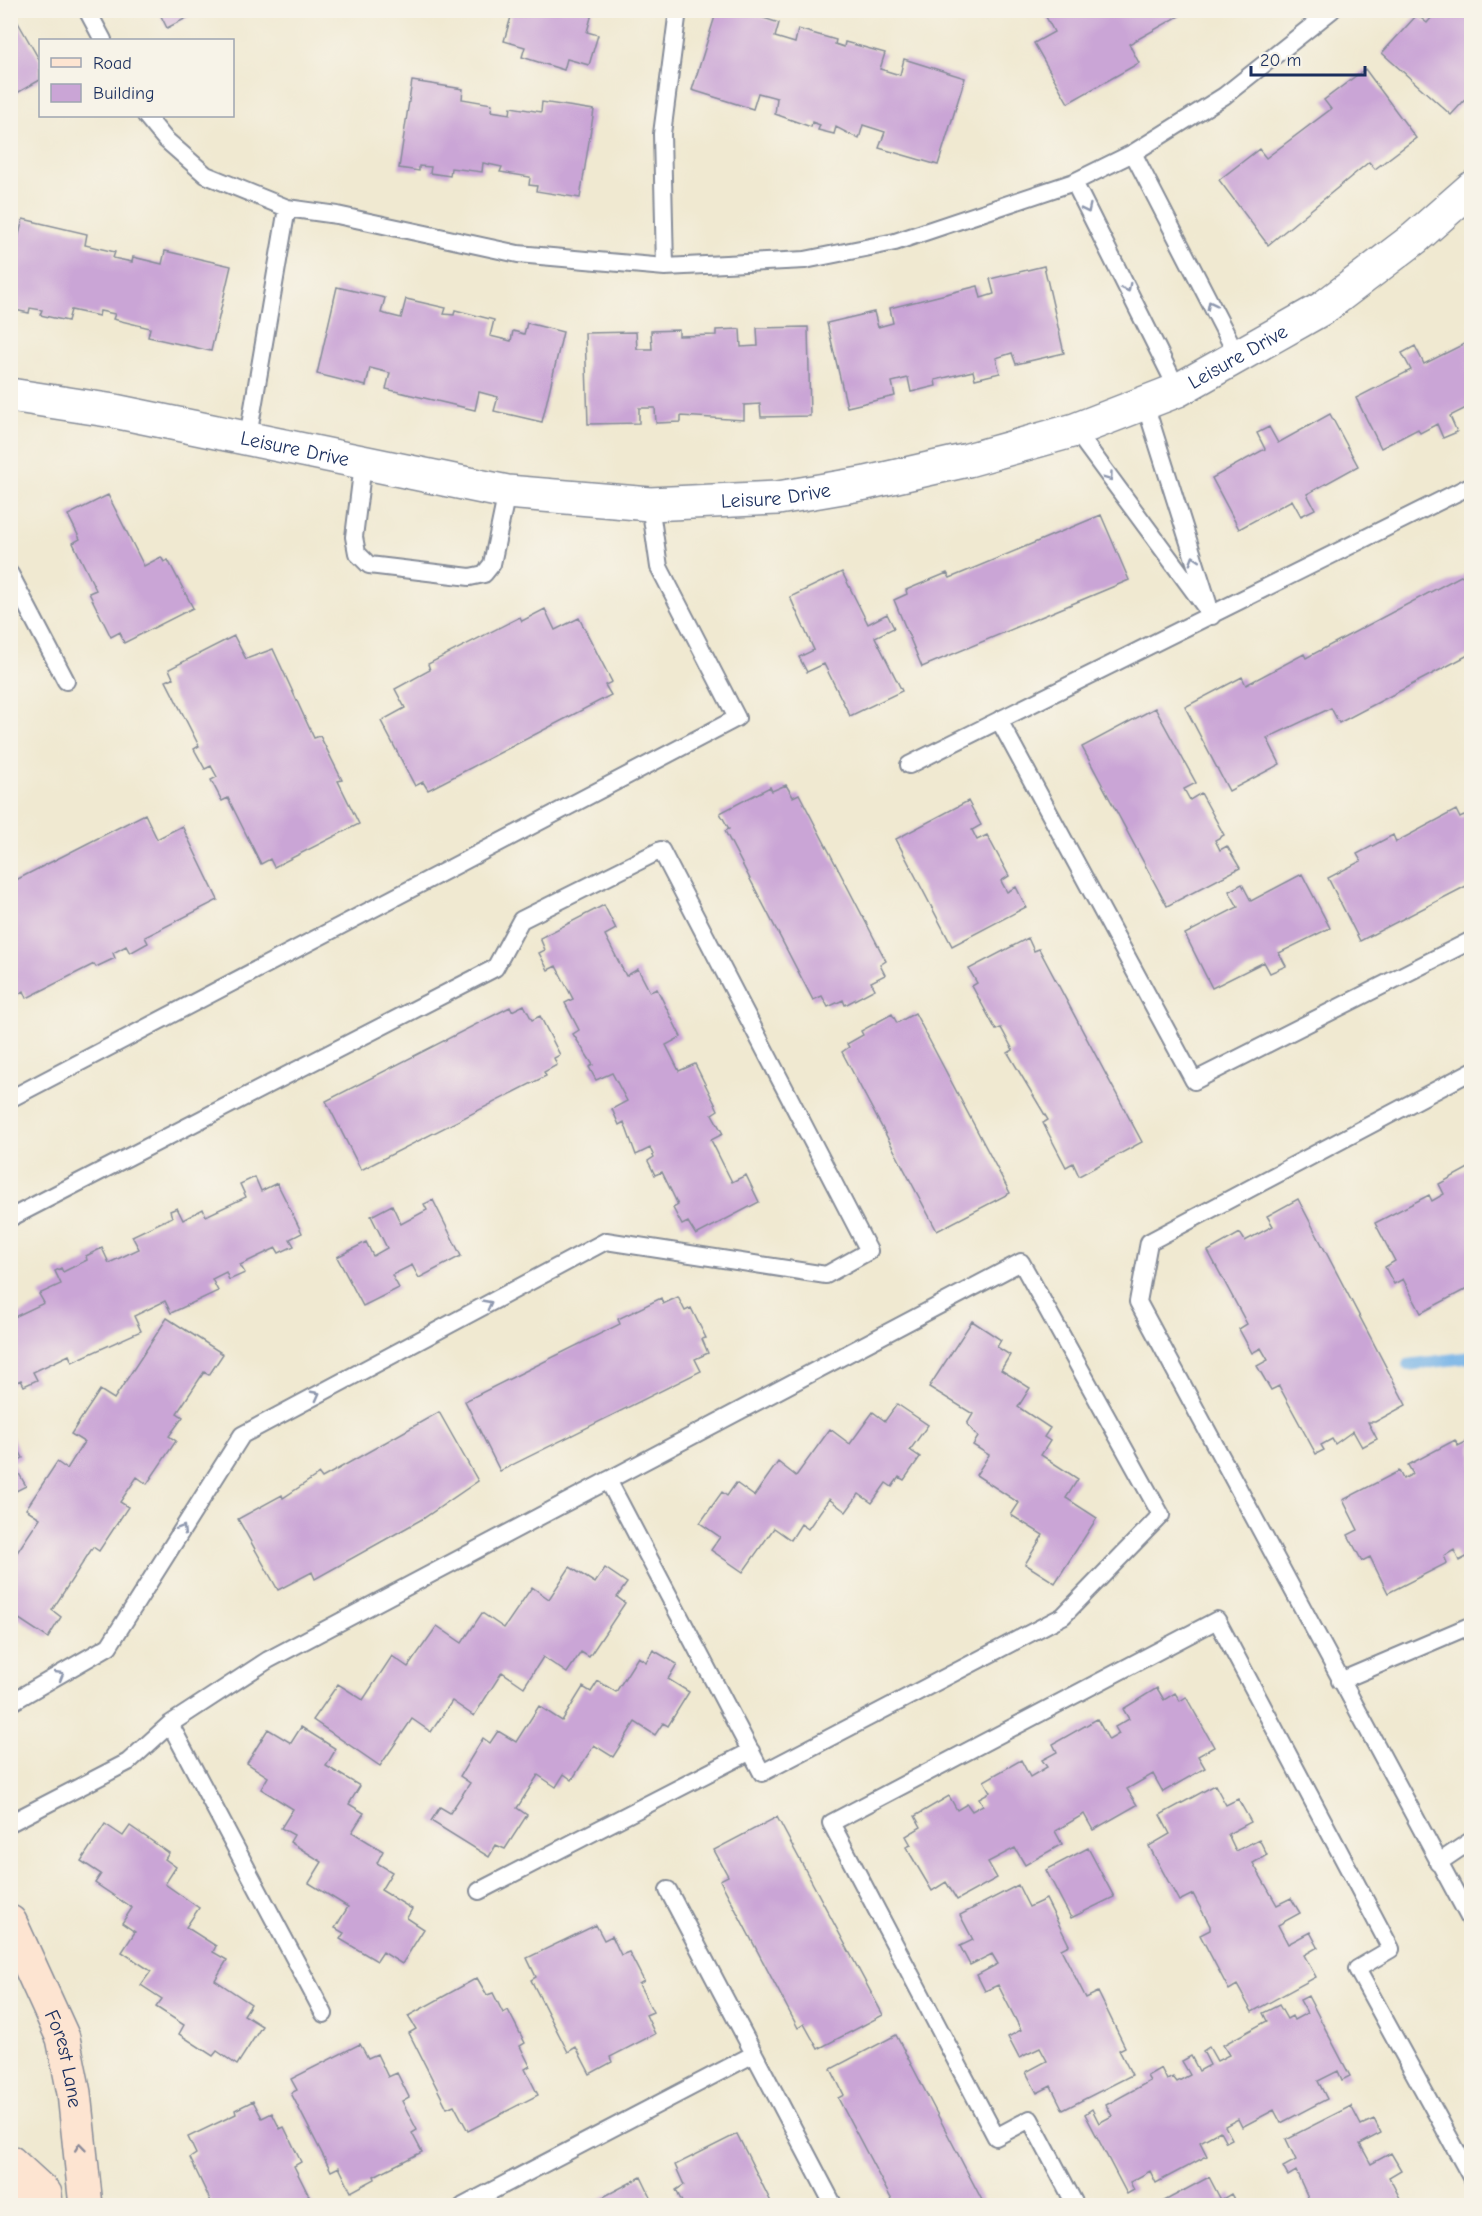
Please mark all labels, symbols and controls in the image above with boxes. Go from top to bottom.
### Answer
legend [39,39,234,117]
scale bar [1251,39,1365,77]
text: 20 m [1260,50,1301,71]
text: Road [93,53,132,74]
text: Building [93,83,155,104]
one-way arrow [1080,202,1092,213]
one-way arrow [1119,281,1131,292]
one-way arrow [1207,301,1218,311]
street label: Leisure Drive [1184,320,1291,394]
street label: Leisure Drive [239,426,351,471]
one-way arrow [1102,470,1113,481]
street label: Leisure Drive [720,478,832,513]
one-way arrow [1189,555,1201,566]
one-way arrow [481,1300,492,1311]
one-way arrow [309,1391,320,1402]
one-way arrow [175,1525,187,1535]
one-way arrow [54,1670,64,1682]
street label: Forest Lane [40,2006,86,2109]
one-way arrow [74,2143,86,2152]

